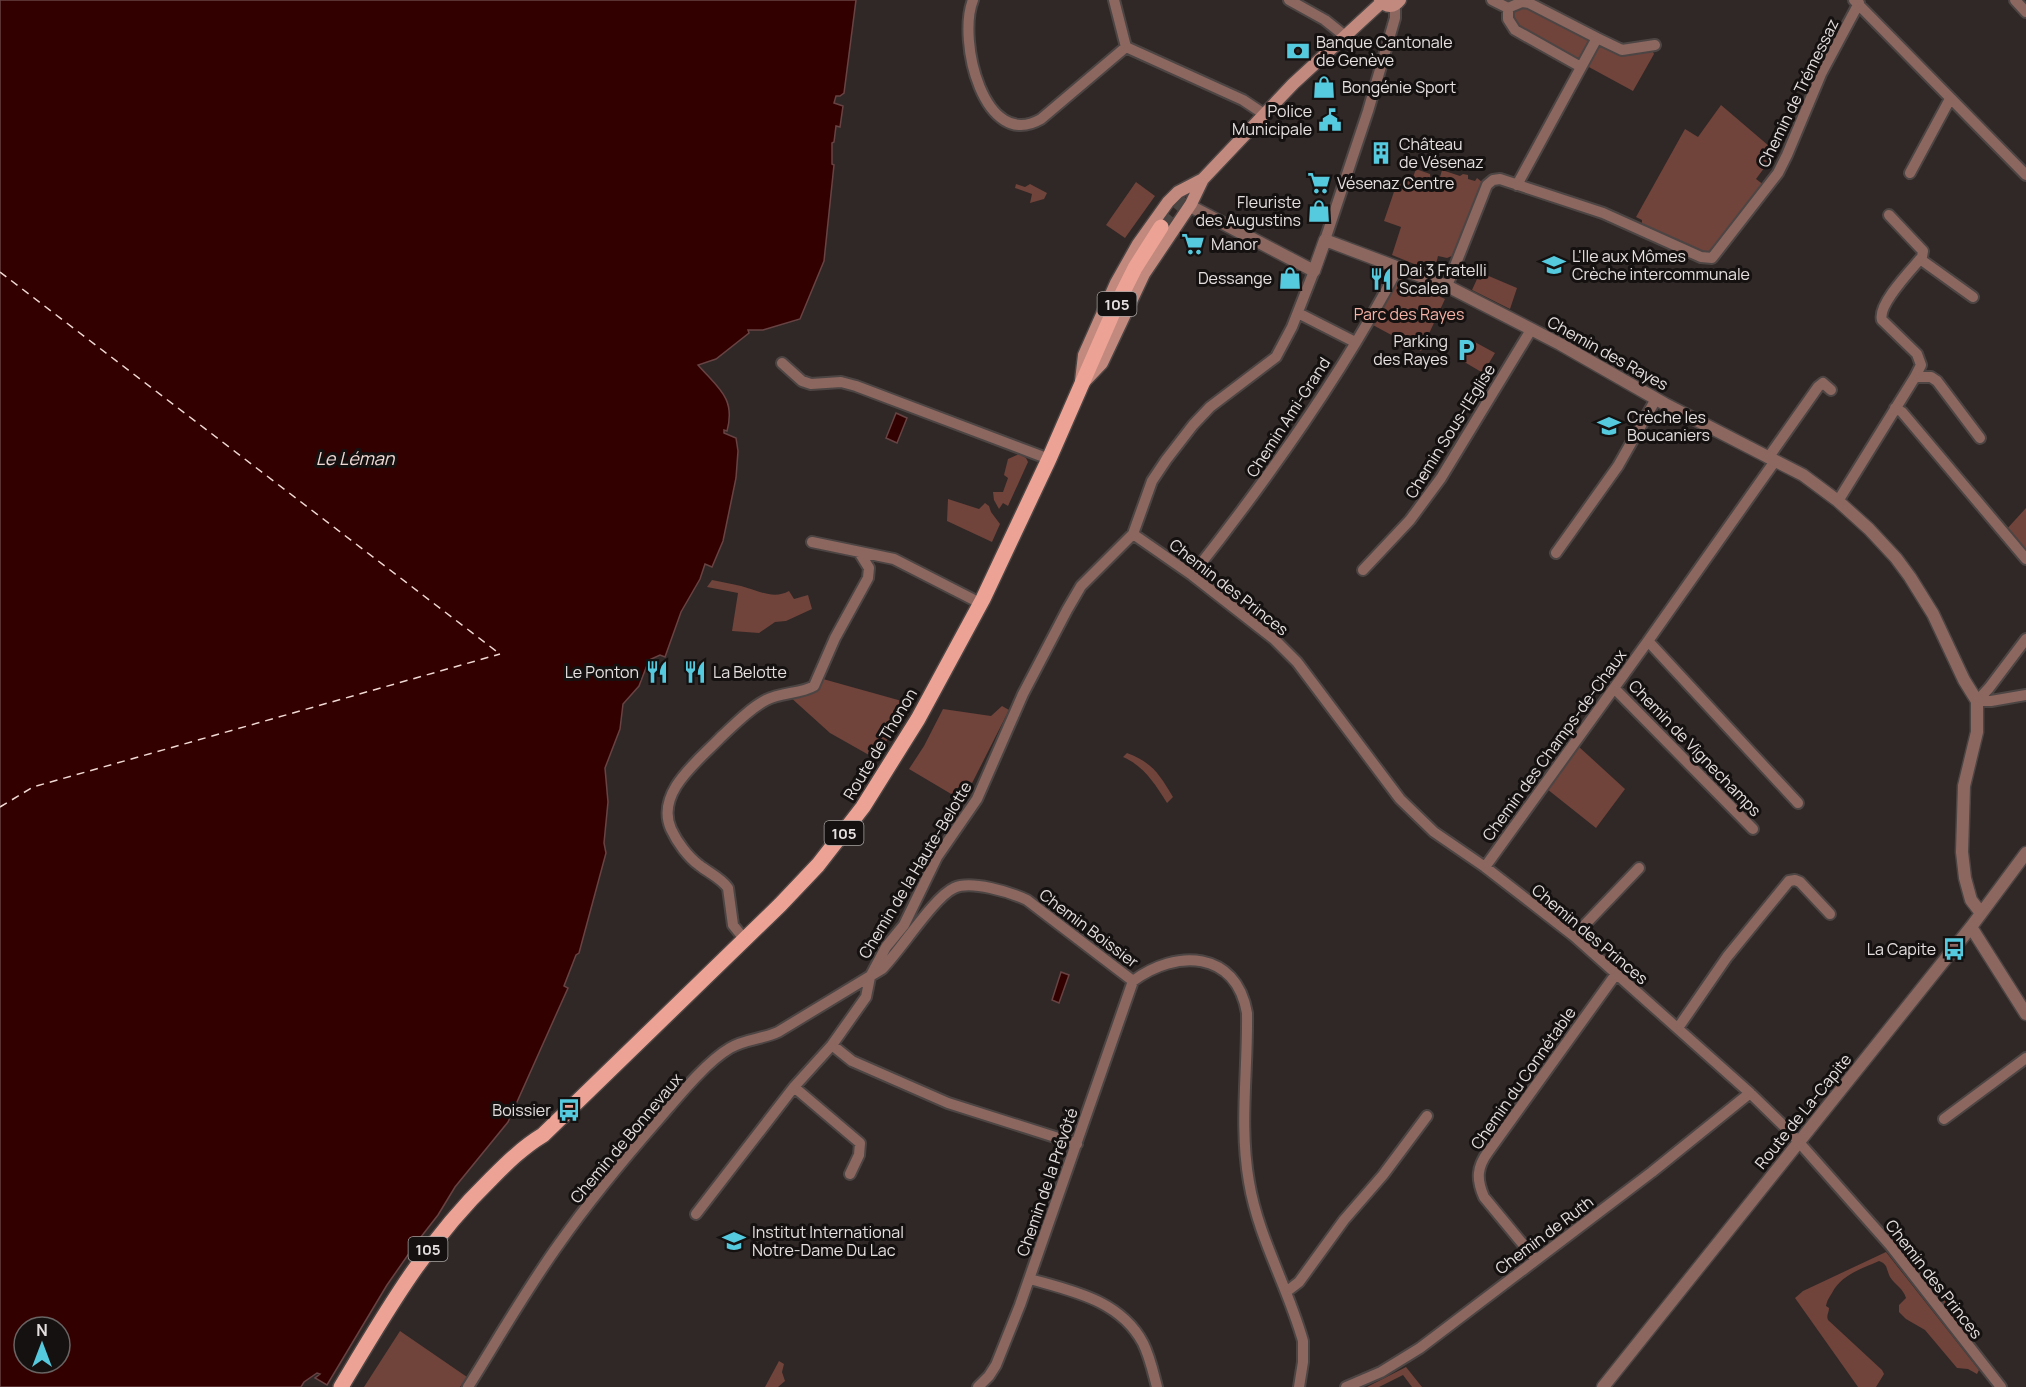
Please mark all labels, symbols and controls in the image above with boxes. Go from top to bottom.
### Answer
street label: Chemin de Trémessaz [1752,15,1844,171]
place label: Banque Cantonale de Genève [1316,31,1453,71]
bank icon: Banque Cantonale de Genève [1285,38,1311,64]
shop icon: Bongénie Sport [1311,74,1337,100]
place label: Bongénie Sport [1342,76,1456,98]
place label: Police Municipale [1232,100,1312,140]
public building icon: Police Municipale [1317,107,1343,133]
place label: Château de Vésenaz [1399,133,1484,173]
building icon: Château de Vésenaz [1368,140,1394,166]
supermarket icon: Vésenaz Centre [1306,170,1332,196]
place label: Vésenaz Centre [1337,172,1454,194]
place label: Fleuriste des Augustins [1196,191,1301,231]
shop icon: Fleuriste des Augustins [1306,198,1332,224]
supermarket icon: Manor [1180,231,1206,257]
place label: Manor [1211,233,1258,255]
place label: L'Ile aux Mômes Crèche intercommunale [1572,245,1750,285]
school or university icon: L'Ile aux Mômes Crèche intercommunale [1541,252,1567,278]
place label: Dai 3 Fratelli Scalea [1399,259,1487,299]
shop icon: Dessange [1277,265,1303,291]
restaurant icon: Dai 3 Fratelli Scalea [1368,266,1394,292]
place label: Dessange [1198,267,1272,289]
road number: 105 [1098,292,1136,316]
park label: Parc des Rayes [1354,303,1464,325]
street label: Chemin des Rayes [1544,311,1672,395]
place label: Parking des Rayes [1373,330,1448,370]
parking icon: Parking des Rayes [1453,337,1479,363]
street label: Chemin Ami-Grand [1241,353,1335,481]
street label: Chemin Sous-l'Eglise [1400,360,1500,502]
place label: Crèche les Boucaniers [1627,406,1710,446]
school or university icon: Crèche les Boucaniers [1596,413,1622,439]
water label: Le Léman [316,446,396,470]
street label: Chemin des Princes [1165,534,1293,640]
street label: Chemin des Champs-de-Chaux [1477,644,1631,845]
restaurant icon: Le Ponton [644,659,670,685]
restaurant icon: La Belotte [682,659,708,685]
place label: Le Ponton [565,661,639,683]
place label: La Belotte [713,661,787,683]
street label: Chemin de Vignechamps [1624,675,1766,821]
street label: Route de Thonon [838,684,922,804]
street label: Chemin de la Haute-Belotte [853,777,977,963]
road number: 105 [824,821,864,845]
street label: Chemin des Princes [1527,879,1653,989]
street label: Chemin Boissier [1035,883,1143,973]
bus stop icon: La Capite [1941,936,1967,962]
place label: La Capite [1867,938,1936,960]
street label: Chemin du Connétable [1465,1002,1581,1154]
street label: Route de La-Capite [1750,1049,1856,1173]
street label: Chemin de Bonnevaux [565,1068,687,1208]
bus stop icon: Boissier [556,1097,582,1123]
place label: Boissier [492,1099,551,1121]
street label: Chemin de la Prévôté [1011,1105,1083,1259]
street label: Chemin de Ruth [1490,1191,1598,1279]
street label: Chemin des Princes [1881,1215,1987,1343]
place label: Institut International Notre-Dame Du Lac [752,1221,904,1261]
school or university icon: Institut International Notre-Dame Du Lac [721,1228,747,1254]
road number: 105 [408,1237,448,1261]
north arrow [12,1315,72,1375]
text: N [36,1319,48,1341]

